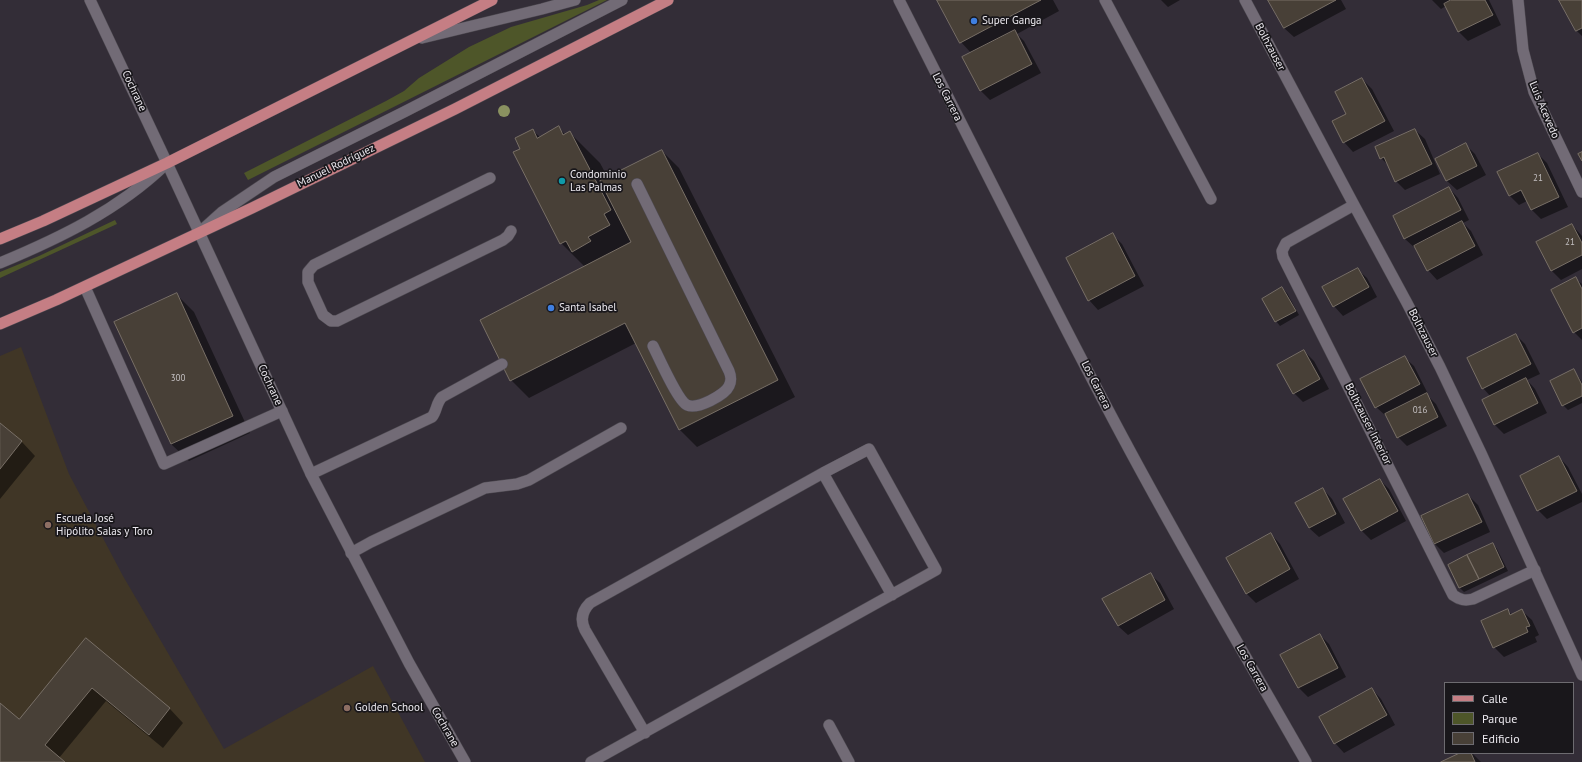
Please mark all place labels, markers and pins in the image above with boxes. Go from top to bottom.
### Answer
place label: Super Ganga [982,14,1042,28]
marker: Super Ganga [969,16,979,26]
place label: Condominio Las Palmas [570,168,626,194]
marker: Condominio Las Palmas [557,176,567,186]
place label: Santa Isabel [559,301,616,315]
marker: Santa Isabel [546,303,556,313]
place label: Escuela José Hipólito Salas y Toro [56,512,153,538]
marker: Escuela José Hipólito Salas y Toro [43,520,53,530]
place label: Golden School [355,701,423,715]
marker: Golden School [342,703,352,713]

